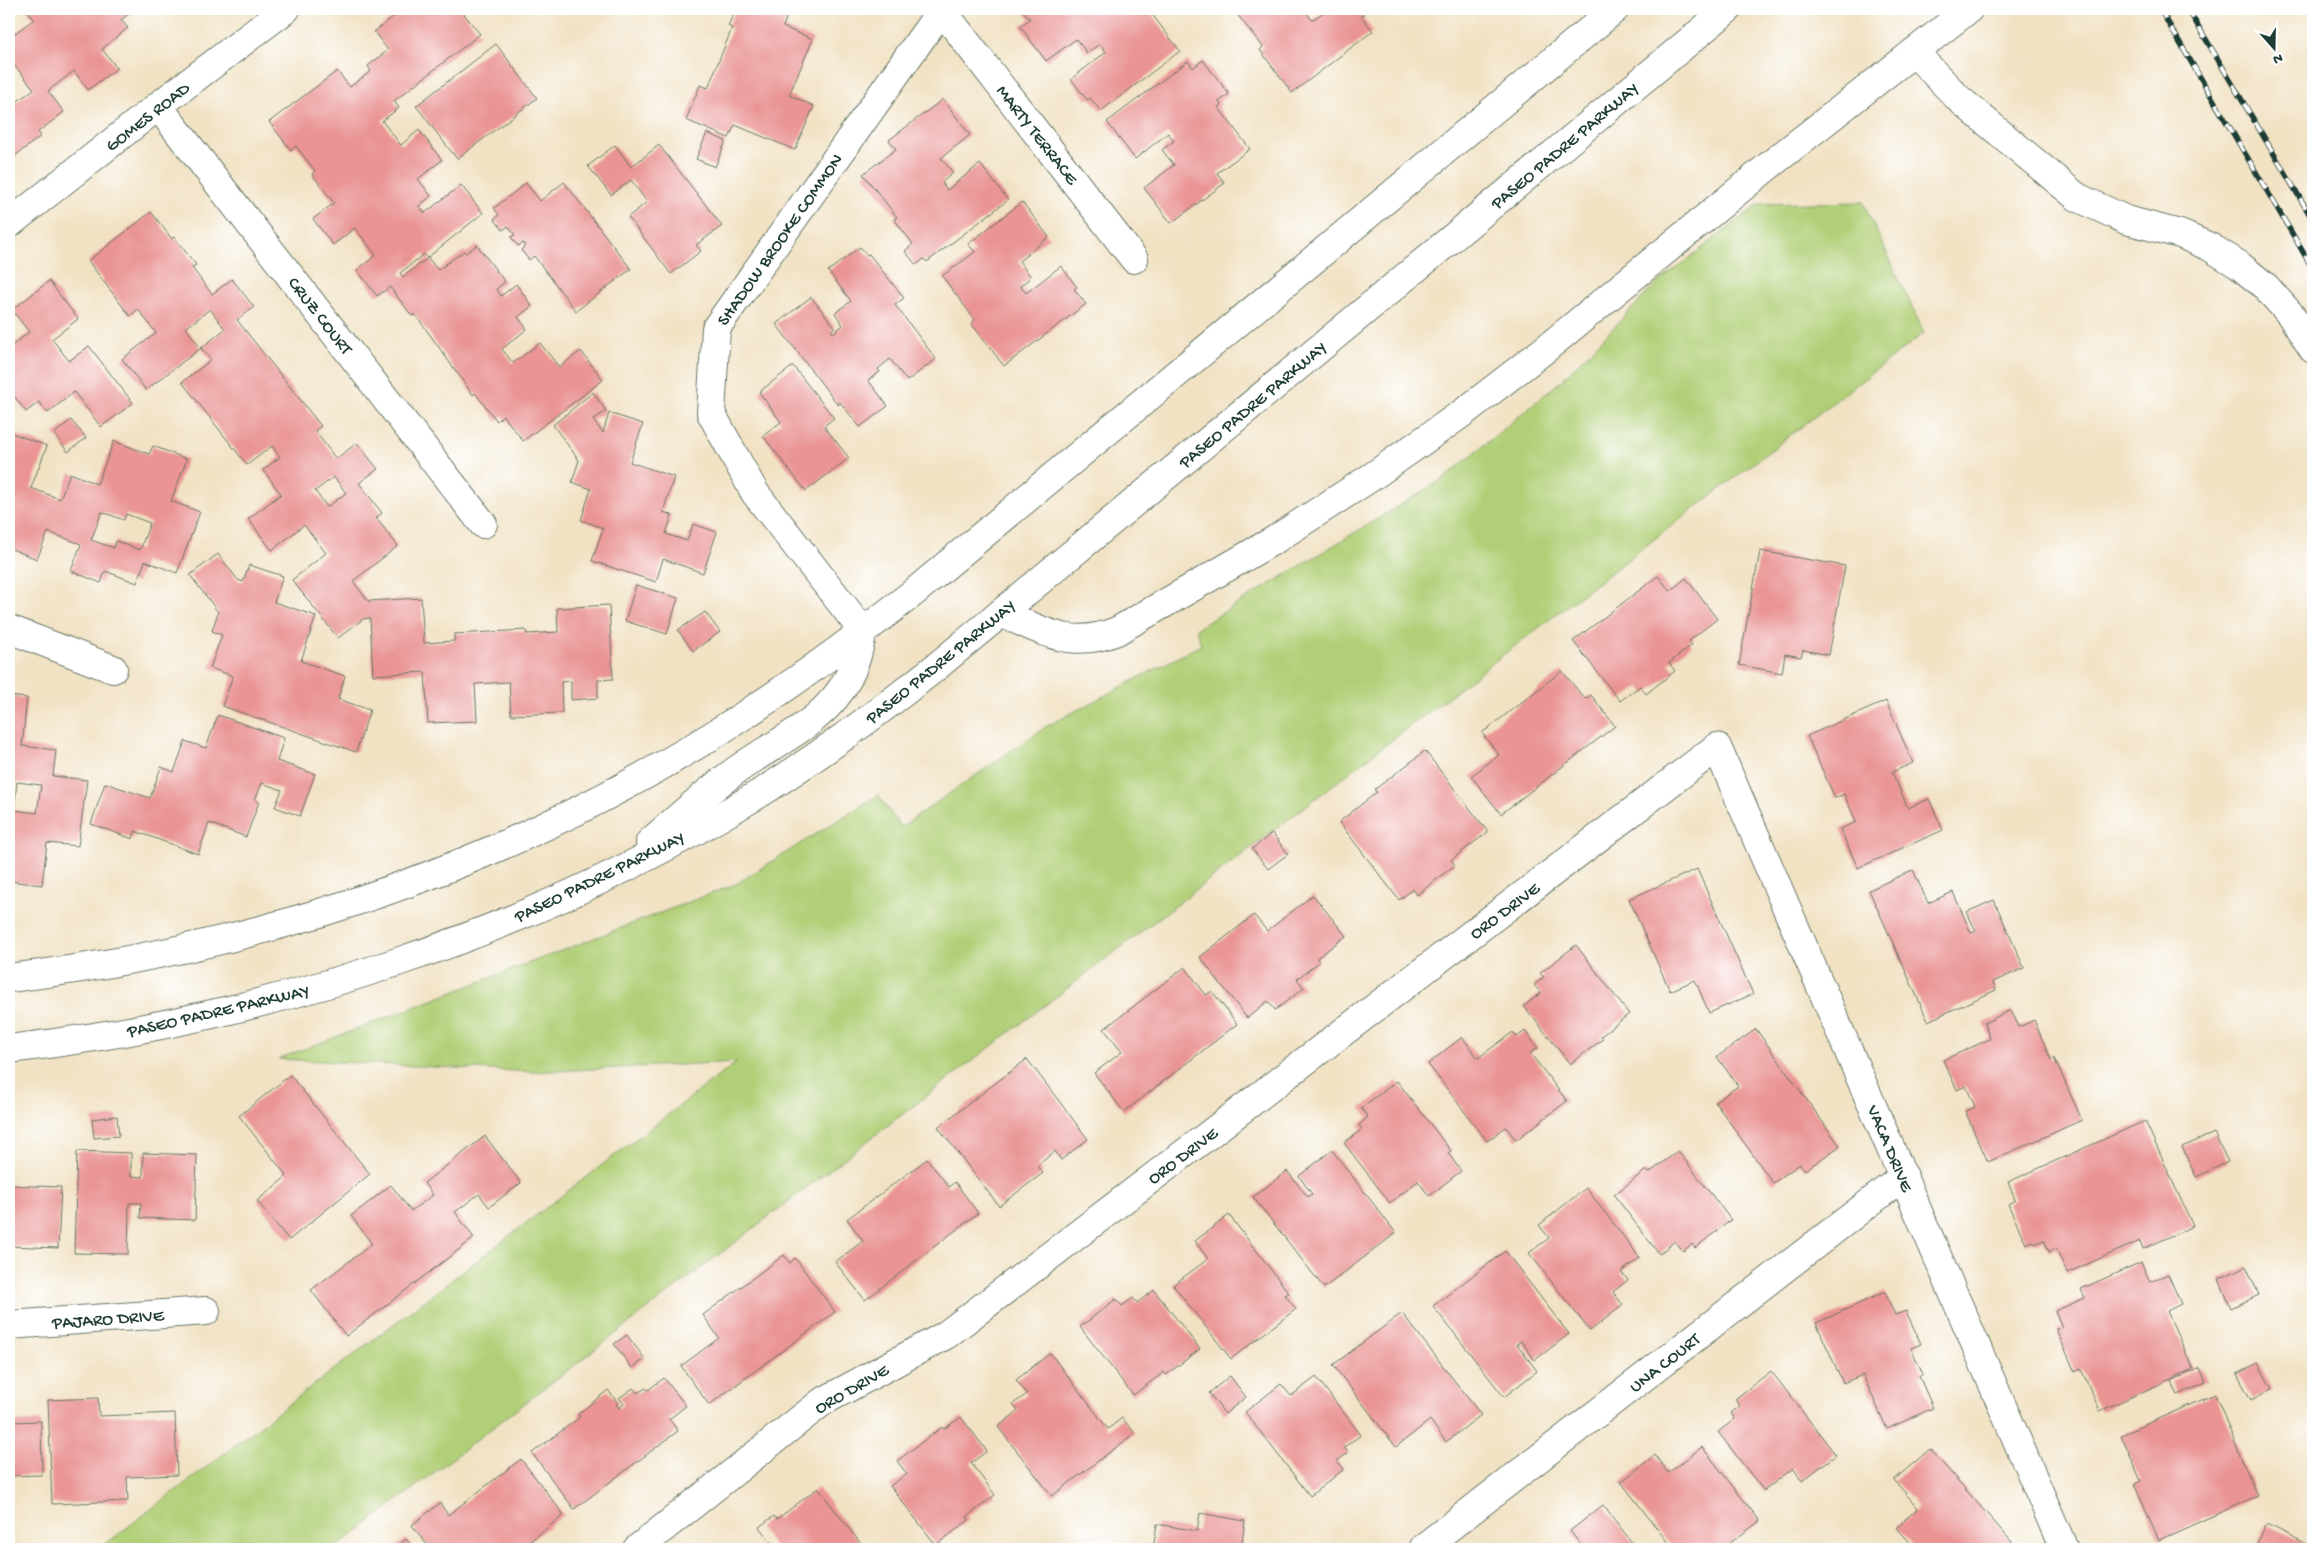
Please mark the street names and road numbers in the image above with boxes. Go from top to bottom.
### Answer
street label: GOMES ROAD [102,78,195,157]
street label: PASEO PADRE PARKWAY [1487,79,1644,216]
street label: MARTY TERRACE [991,82,1082,190]
street label: SHADOW BROOKE COMMON [714,150,849,331]
street label: CRUZ COURT [282,273,357,360]
street label: PASEO PADRE PARKWAY [1175,338,1332,475]
street label: PASEO PADRE PARKWAY [862,596,1021,730]
street label: PASEO PADRE PARKWAY [511,828,689,929]
street label: ORO DRIVE [1466,878,1545,945]
street label: PASEO PADRE PARKWAY [124,981,312,1044]
street label: VACA DRIVE [1861,1102,1917,1196]
street label: ORO DRIVE [1144,1123,1223,1190]
street label: PAJARO DRIVE [51,1306,166,1335]
street label: UNA COURT [1626,1329,1706,1398]
street label: ORO DRIVE [811,1360,894,1420]

